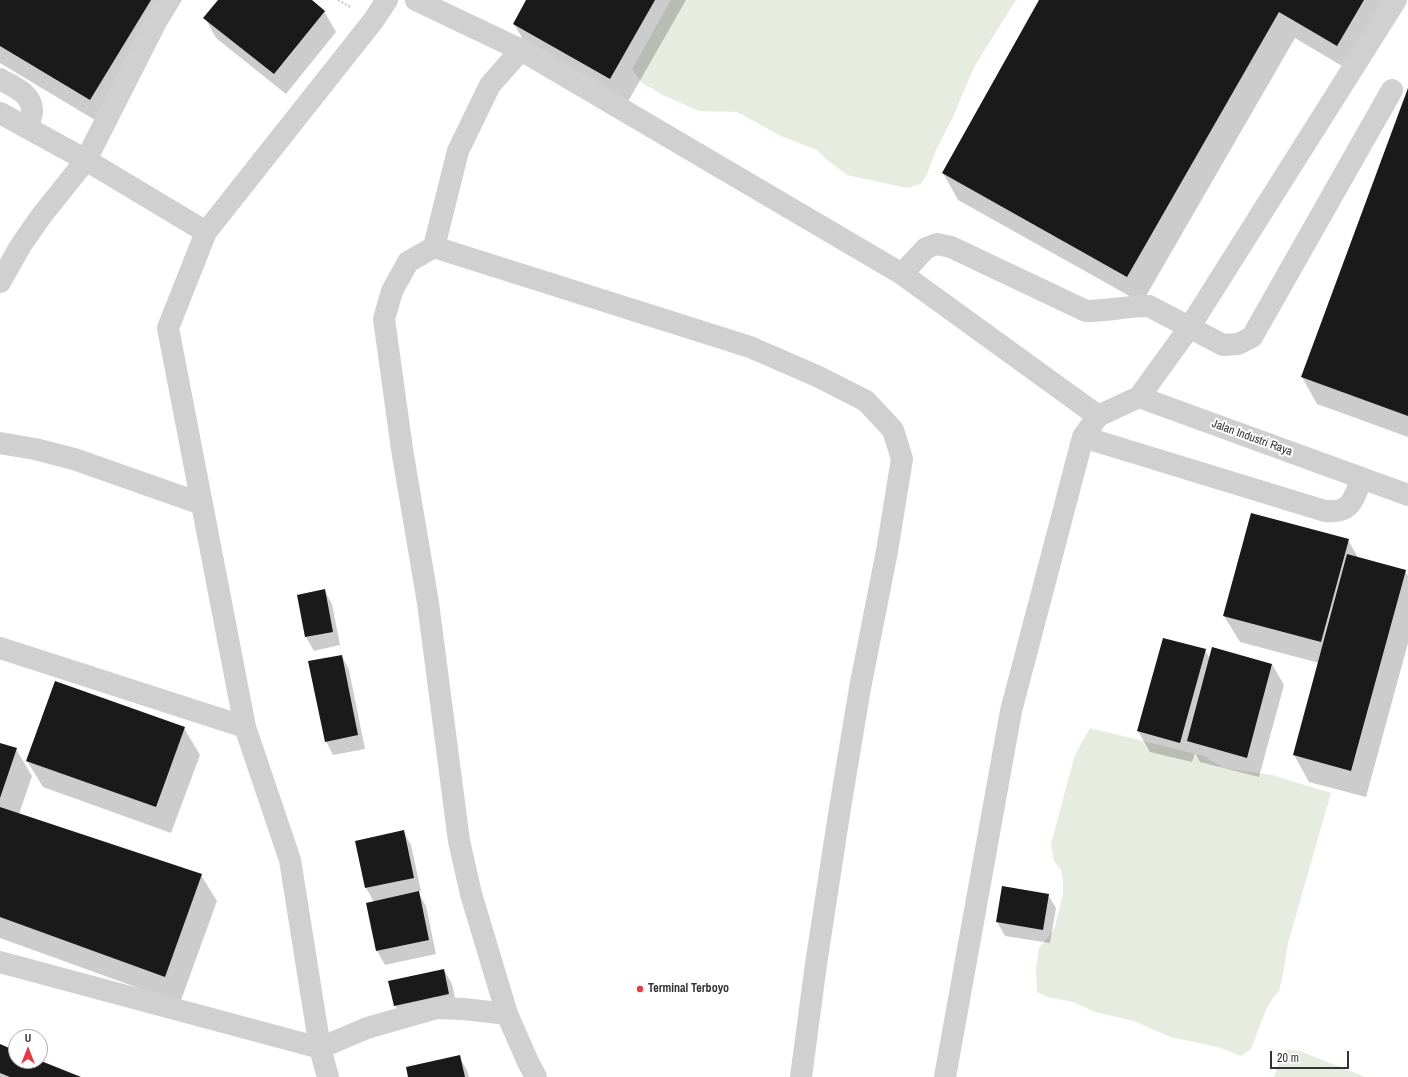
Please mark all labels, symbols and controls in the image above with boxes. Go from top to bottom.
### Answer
street label: Jalan Industri Raya [1210,417,1294,459]
place label: Terminal Terboyo [648,982,729,996]
marker: Terminal Terboyo [635,984,645,994]
north arrow [8,1029,48,1069]
text: U [25,1031,31,1045]
scale bar [1272,1043,1351,1069]
text: 20 m [1277,1050,1299,1066]

